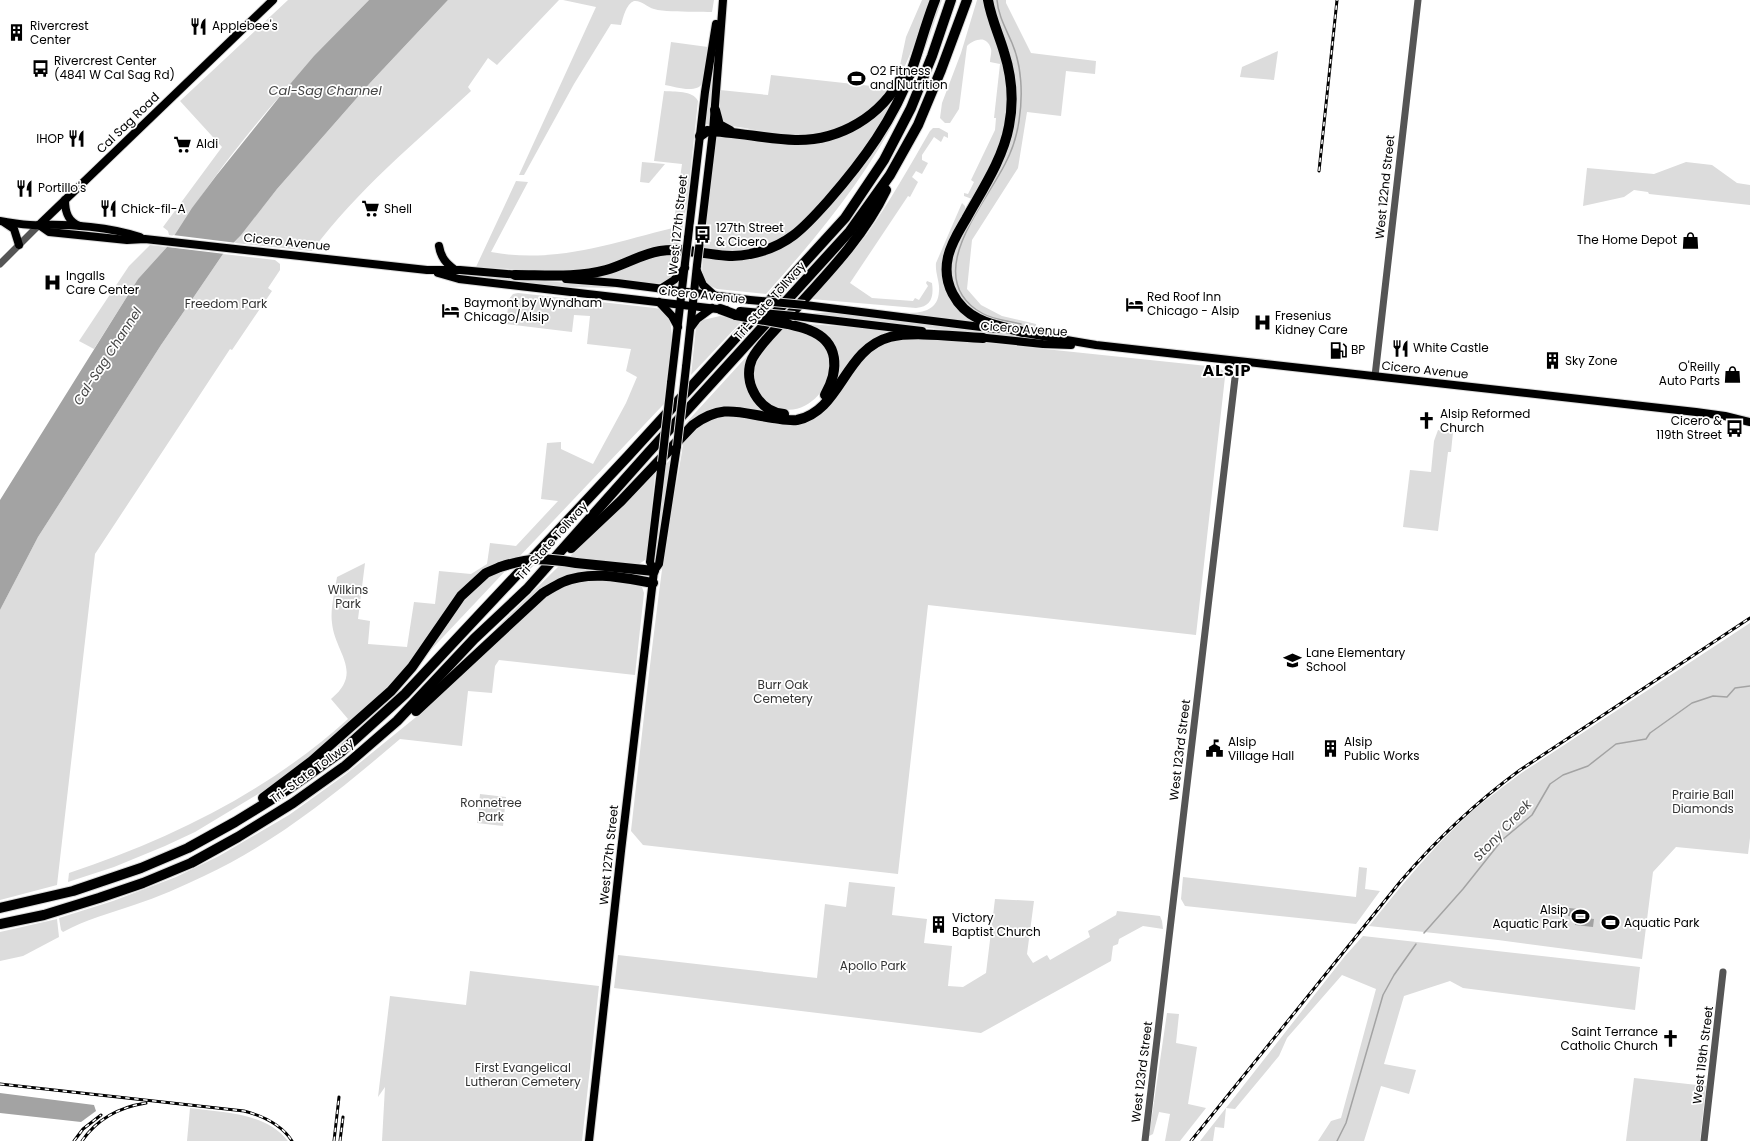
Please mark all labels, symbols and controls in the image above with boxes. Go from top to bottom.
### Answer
restaurant icon: Applebee's [189,16,209,36]
place label: Rivercrest Center [30,17,89,48]
place label: Applebee's [212,17,278,34]
building icon: Rivercrest Center [7,23,27,43]
place label: Rivercrest Center (4841 W Cal Sag Rd) [54,52,175,83]
bus stop icon: Rivercrest Center (4841 W Cal Sag Rd) [31,58,51,78]
place label: O2 Fitness and Nutrition [870,62,948,93]
sports icon: O2 Fitness and Nutrition [847,68,867,88]
water label: Cal-Sag Channel [268,81,382,100]
street label: Cal Sag Road [93,88,163,157]
restaurant icon: IHOP [67,129,87,149]
place label: IHOP [36,130,64,147]
supermarket icon: Aldi [173,134,193,154]
street label: West 122nd Street [1371,134,1398,240]
place label: Aldi [196,135,218,152]
street label: West 127th Street [664,174,691,276]
restaurant icon: Portillo's [15,178,35,198]
place label: Portillo's [38,179,86,196]
restaurant icon: Chick-fil-A [98,199,118,219]
supermarket icon: Shell [361,199,381,219]
place label: Chick-fil-A [121,200,186,217]
place label: Shell [384,200,412,217]
place label: 127th Street & Cicero [716,219,784,250]
bus stop icon: 127th Street & Cicero [693,225,713,245]
street label: Cicero Avenue [243,228,331,255]
shop icon: The Home Depot [1680,230,1700,250]
place label: The Home Depot [1577,231,1677,248]
street label: Tri-State Tollway [730,258,810,343]
place label: Ingalls Care Center [66,267,140,298]
hospital icon: Ingalls Care Center [43,273,63,293]
street label: Cicero Avenue [658,281,746,308]
place label: Red Roof Inn Chicago - Alsip [1147,288,1239,319]
place label: Baymont by Wyndham Chicago/Alsip [464,294,602,325]
hotel icon: Red Roof Inn Chicago - Alsip [1124,294,1144,314]
park label: Freedom Park [185,295,268,312]
hotel icon: Baymont by Wyndham Chicago/Alsip [441,300,461,320]
water label: Cal-Sag Channel [69,303,147,409]
place label: Fresenius Kidney Care [1275,307,1348,338]
hospital icon: Fresenius Kidney Care [1252,313,1272,333]
street label: Cicero Avenue [980,317,1068,340]
restaurant icon: White Castle [1390,338,1410,358]
place label: White Castle [1413,339,1489,356]
fuel station icon: BP [1328,340,1348,360]
place label: BP [1351,341,1365,358]
building icon: Sky Zone [1542,351,1562,371]
place label: Sky Zone [1565,352,1617,369]
street label: Cicero Avenue [1381,356,1469,383]
place label: O'Reilly Auto Parts [1659,358,1720,389]
district label: ALSIP [1203,359,1251,382]
shop icon: O'Reilly Auto Parts [1723,364,1743,384]
place label: Alsip Reformed Church [1440,405,1530,436]
church icon: Alsip Reformed Church [1417,411,1437,431]
place label: Cicero & 119th Street [1656,412,1722,443]
bus stop icon: Cicero & 119th Street [1725,418,1745,438]
street label: Tri-State Tollway [512,498,592,583]
park label: Wilkins Park [328,581,368,612]
place label: Lane Elementary School [1306,644,1406,675]
school or university icon: Lane Elementary School [1283,650,1303,670]
park label: Burr Oak Cemetery [753,676,813,707]
street label: West 123rd Street [1165,698,1194,801]
place label: Alsip Village Hall [1228,733,1294,764]
place label: Alsip Public Works [1344,733,1419,764]
street label: Tri-State Tollway [266,734,357,807]
public building icon: Alsip Village Hall [1205,739,1225,759]
building icon: Alsip Public Works [1321,739,1341,759]
park label: Prairie Ball Diamonds [1672,786,1734,817]
park label: Ronnetree Park [460,794,522,825]
water label: Stony Creek [1469,794,1537,865]
street label: West 127th Street [595,804,622,906]
place label: Alsip Aquatic Park [1492,901,1569,932]
sports icon: Alsip Aquatic Park [1571,907,1591,927]
place label: Victory Baptist Church [952,909,1041,940]
sports icon: Aquatic Park [1601,913,1621,933]
place label: Aquatic Park [1624,914,1700,931]
building icon: Victory Baptist Church [929,915,949,935]
park label: Apollo Park [840,957,907,974]
street label: West 119th Street [1688,1005,1717,1105]
street label: West 123rd Street [1127,1020,1156,1123]
place label: Saint Terrance Catholic Church [1560,1023,1658,1054]
church icon: Saint Terrance Catholic Church [1661,1029,1681,1049]
park label: First Evangelical Lutheran Cemetery [465,1059,581,1090]

